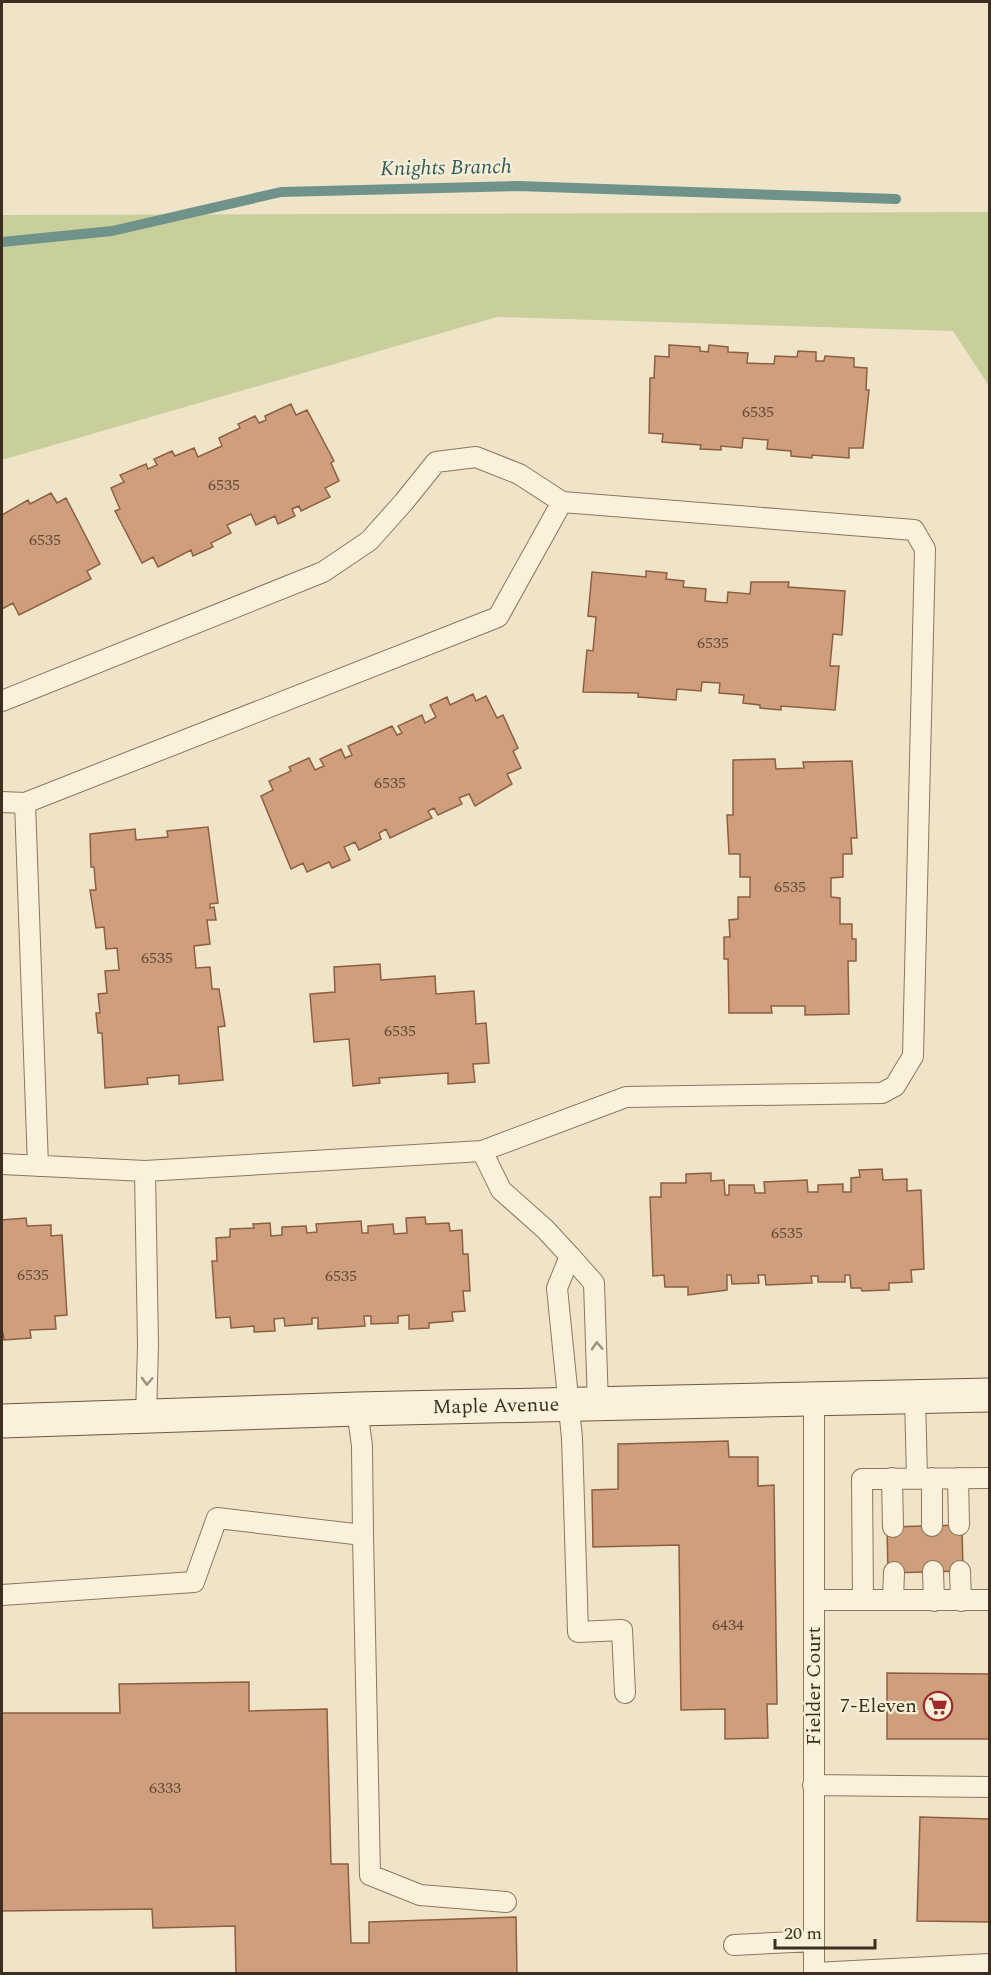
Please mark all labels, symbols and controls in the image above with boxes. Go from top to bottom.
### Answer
water label: Knights Branch [380,151,512,185]
house number: 6535 [742,400,774,424]
house number: 6535 [208,473,240,497]
house number: 6535 [29,528,61,552]
house number: 6535 [697,631,729,655]
house number: 6535 [374,771,406,795]
house number: 6535 [774,875,806,899]
house number: 6535 [141,946,173,970]
house number: 6535 [384,1019,416,1043]
house number: 6535 [771,1221,803,1245]
house number: 6535 [17,1263,49,1287]
house number: 6535 [325,1264,357,1288]
one-way arrow [591,1342,604,1351]
one-way arrow [141,1377,154,1386]
street label: Maple Avenue [432,1390,560,1422]
house number: 6434 [712,1613,744,1637]
street label: Fielder Court [799,1626,829,1746]
supermarket icon: 7-Eleven [922,1690,954,1722]
place label: 7-Eleven [840,1691,917,1721]
house number: 6333 [149,1776,181,1800]
scale bar [775,1912,876,1950]
text: 20 m [784,1920,822,1947]

